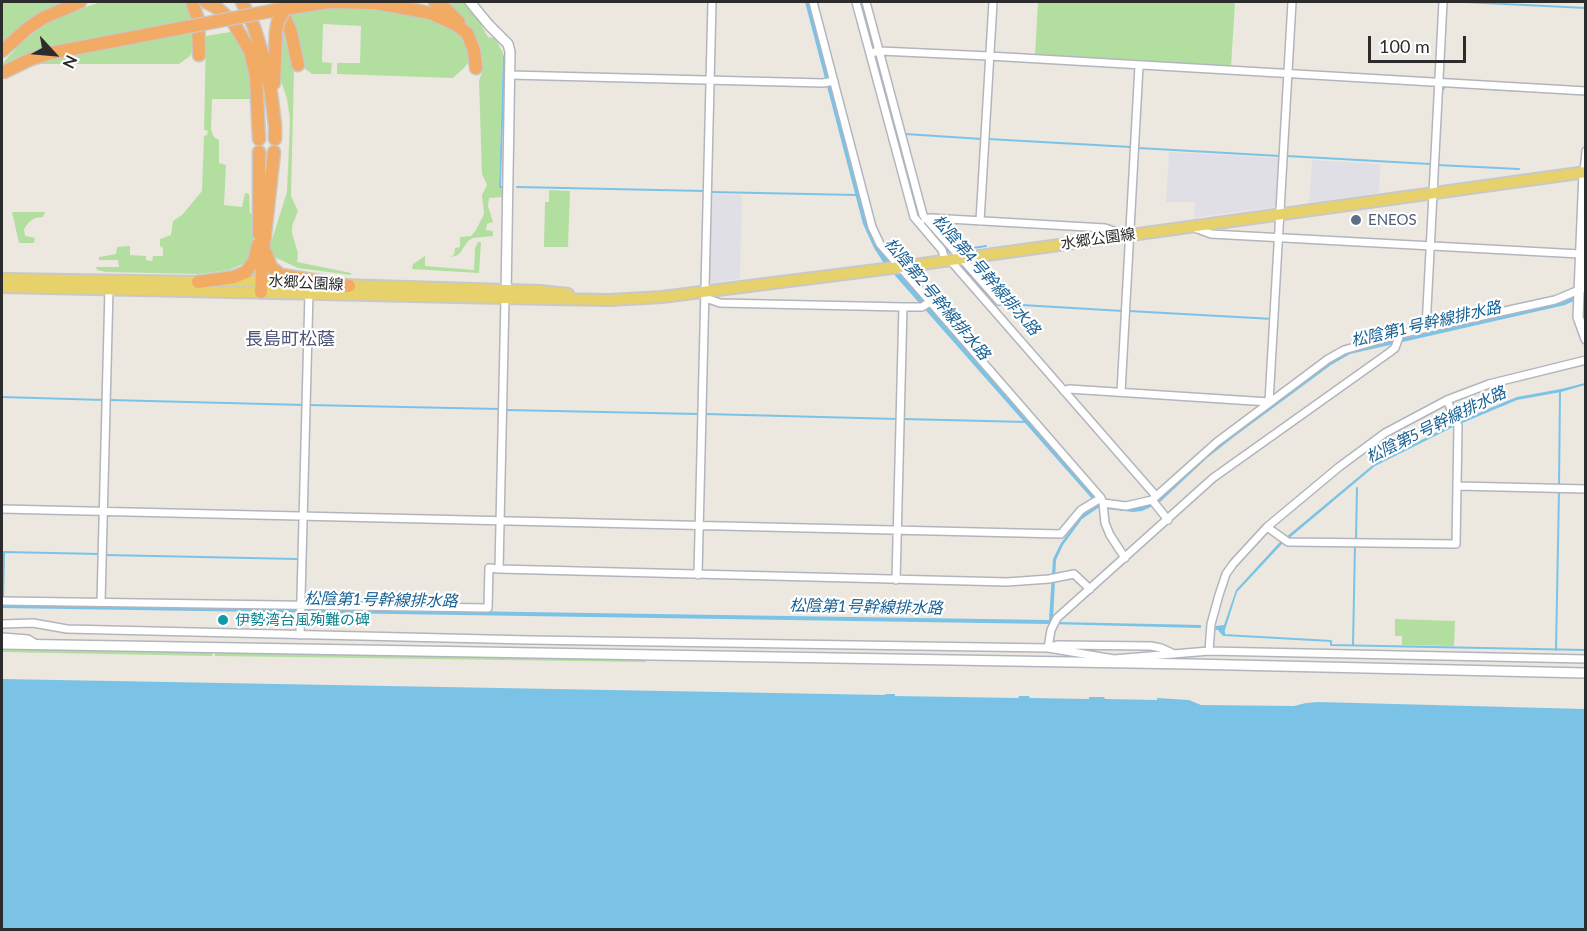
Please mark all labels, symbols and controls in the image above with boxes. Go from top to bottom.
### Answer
north arrow [24,24,84,84]
scale bar [1371,24,1468,62]
text: 100 m [1379,35,1430,57]
text: N [59,52,82,72]
water label: 松陰第4号幹線排水路 [928,211,1044,339]
place label: ENEOS [1368,211,1417,229]
marker: ENEOS [1349,213,1363,227]
street label: 水郷公園線 [1060,225,1136,253]
water label: 松陰第2号幹線排水路 [880,234,994,364]
street label: 水郷公園線 [268,272,344,294]
water label: 松陰第1号幹線排水路 [1349,297,1503,351]
district label: 長島町松蔭 [245,328,335,350]
water label: 松陰第5号幹線排水路 [1363,383,1509,467]
water label: 松陰第1号幹線排水路 [304,589,458,611]
water label: 松陰第1号幹線排水路 [789,596,943,618]
place label: 伊勢湾台風殉難の碑 [235,611,370,629]
marker: 伊勢湾台風殉難の碑 [216,613,230,627]

